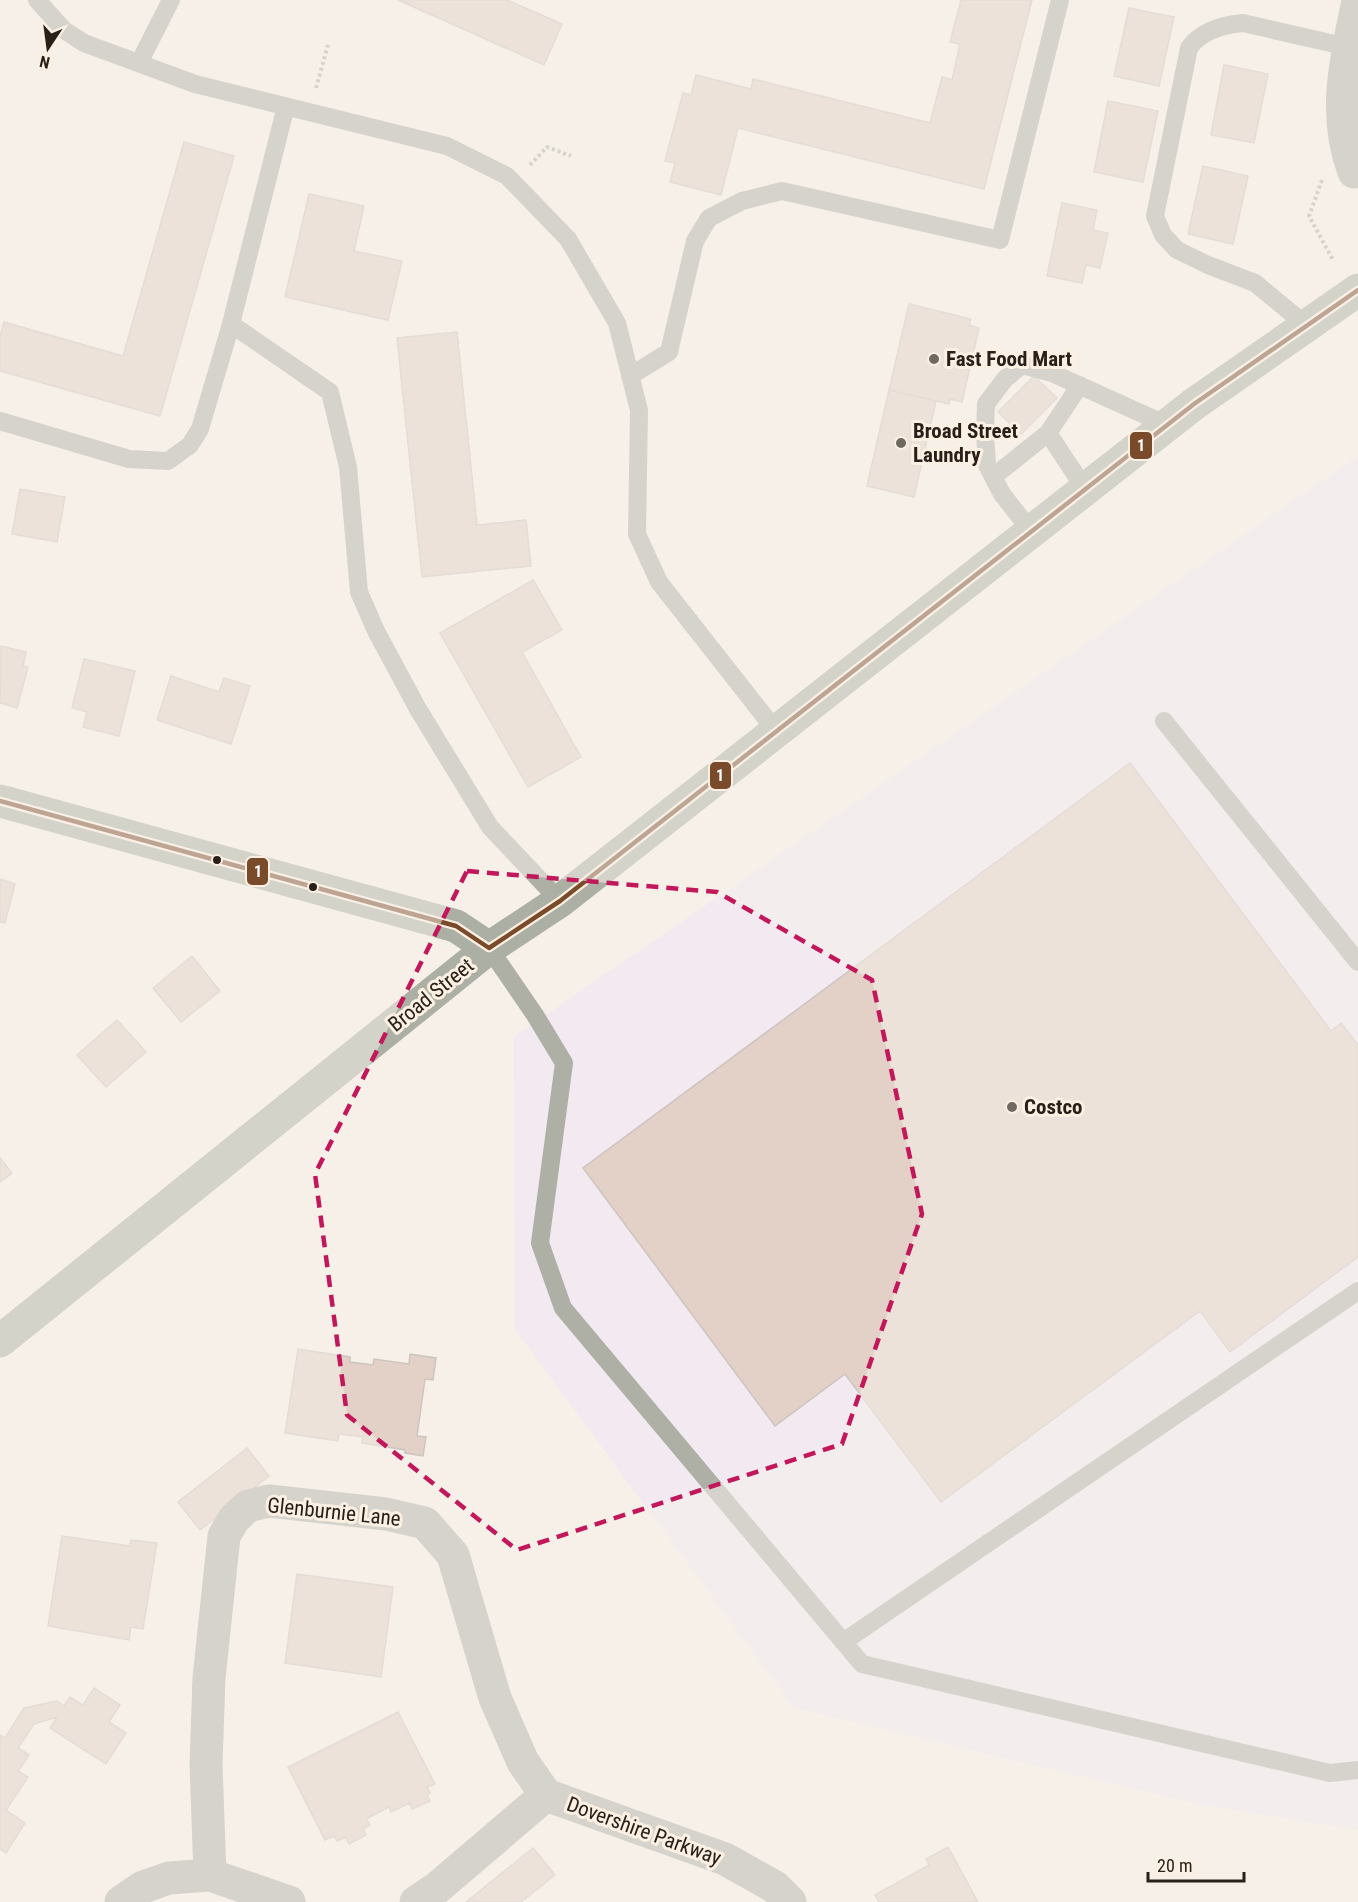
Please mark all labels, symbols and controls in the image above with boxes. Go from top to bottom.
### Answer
north arrow [18,18,78,78]
text: N [38,52,52,72]
place label: Fast Food Mart [946,347,1072,371]
marker: Fast Food Mart [927,352,941,366]
place label: Broad Street Laundry [913,419,1018,467]
line badge: 1 [1129,431,1153,460]
marker: Broad Street Laundry [894,436,908,450]
text: 1 [1137,436,1145,455]
line badge: 1 [709,761,732,790]
text: 1 [716,766,724,785]
unlabelled marker [211,854,223,866]
line badge: 1 [246,857,269,886]
text: 1 [254,862,262,881]
unlabelled marker [307,881,319,893]
street label: Broad Street [384,953,478,1037]
place label: Costco [1024,1095,1083,1119]
marker: Costco [1005,1100,1019,1114]
street label: Glenburnie Lane [266,1493,402,1531]
street label: Dovershire Parkway [563,1792,725,1870]
scale bar [1148,1845,1244,1883]
text: 20 m [1157,1855,1192,1876]

